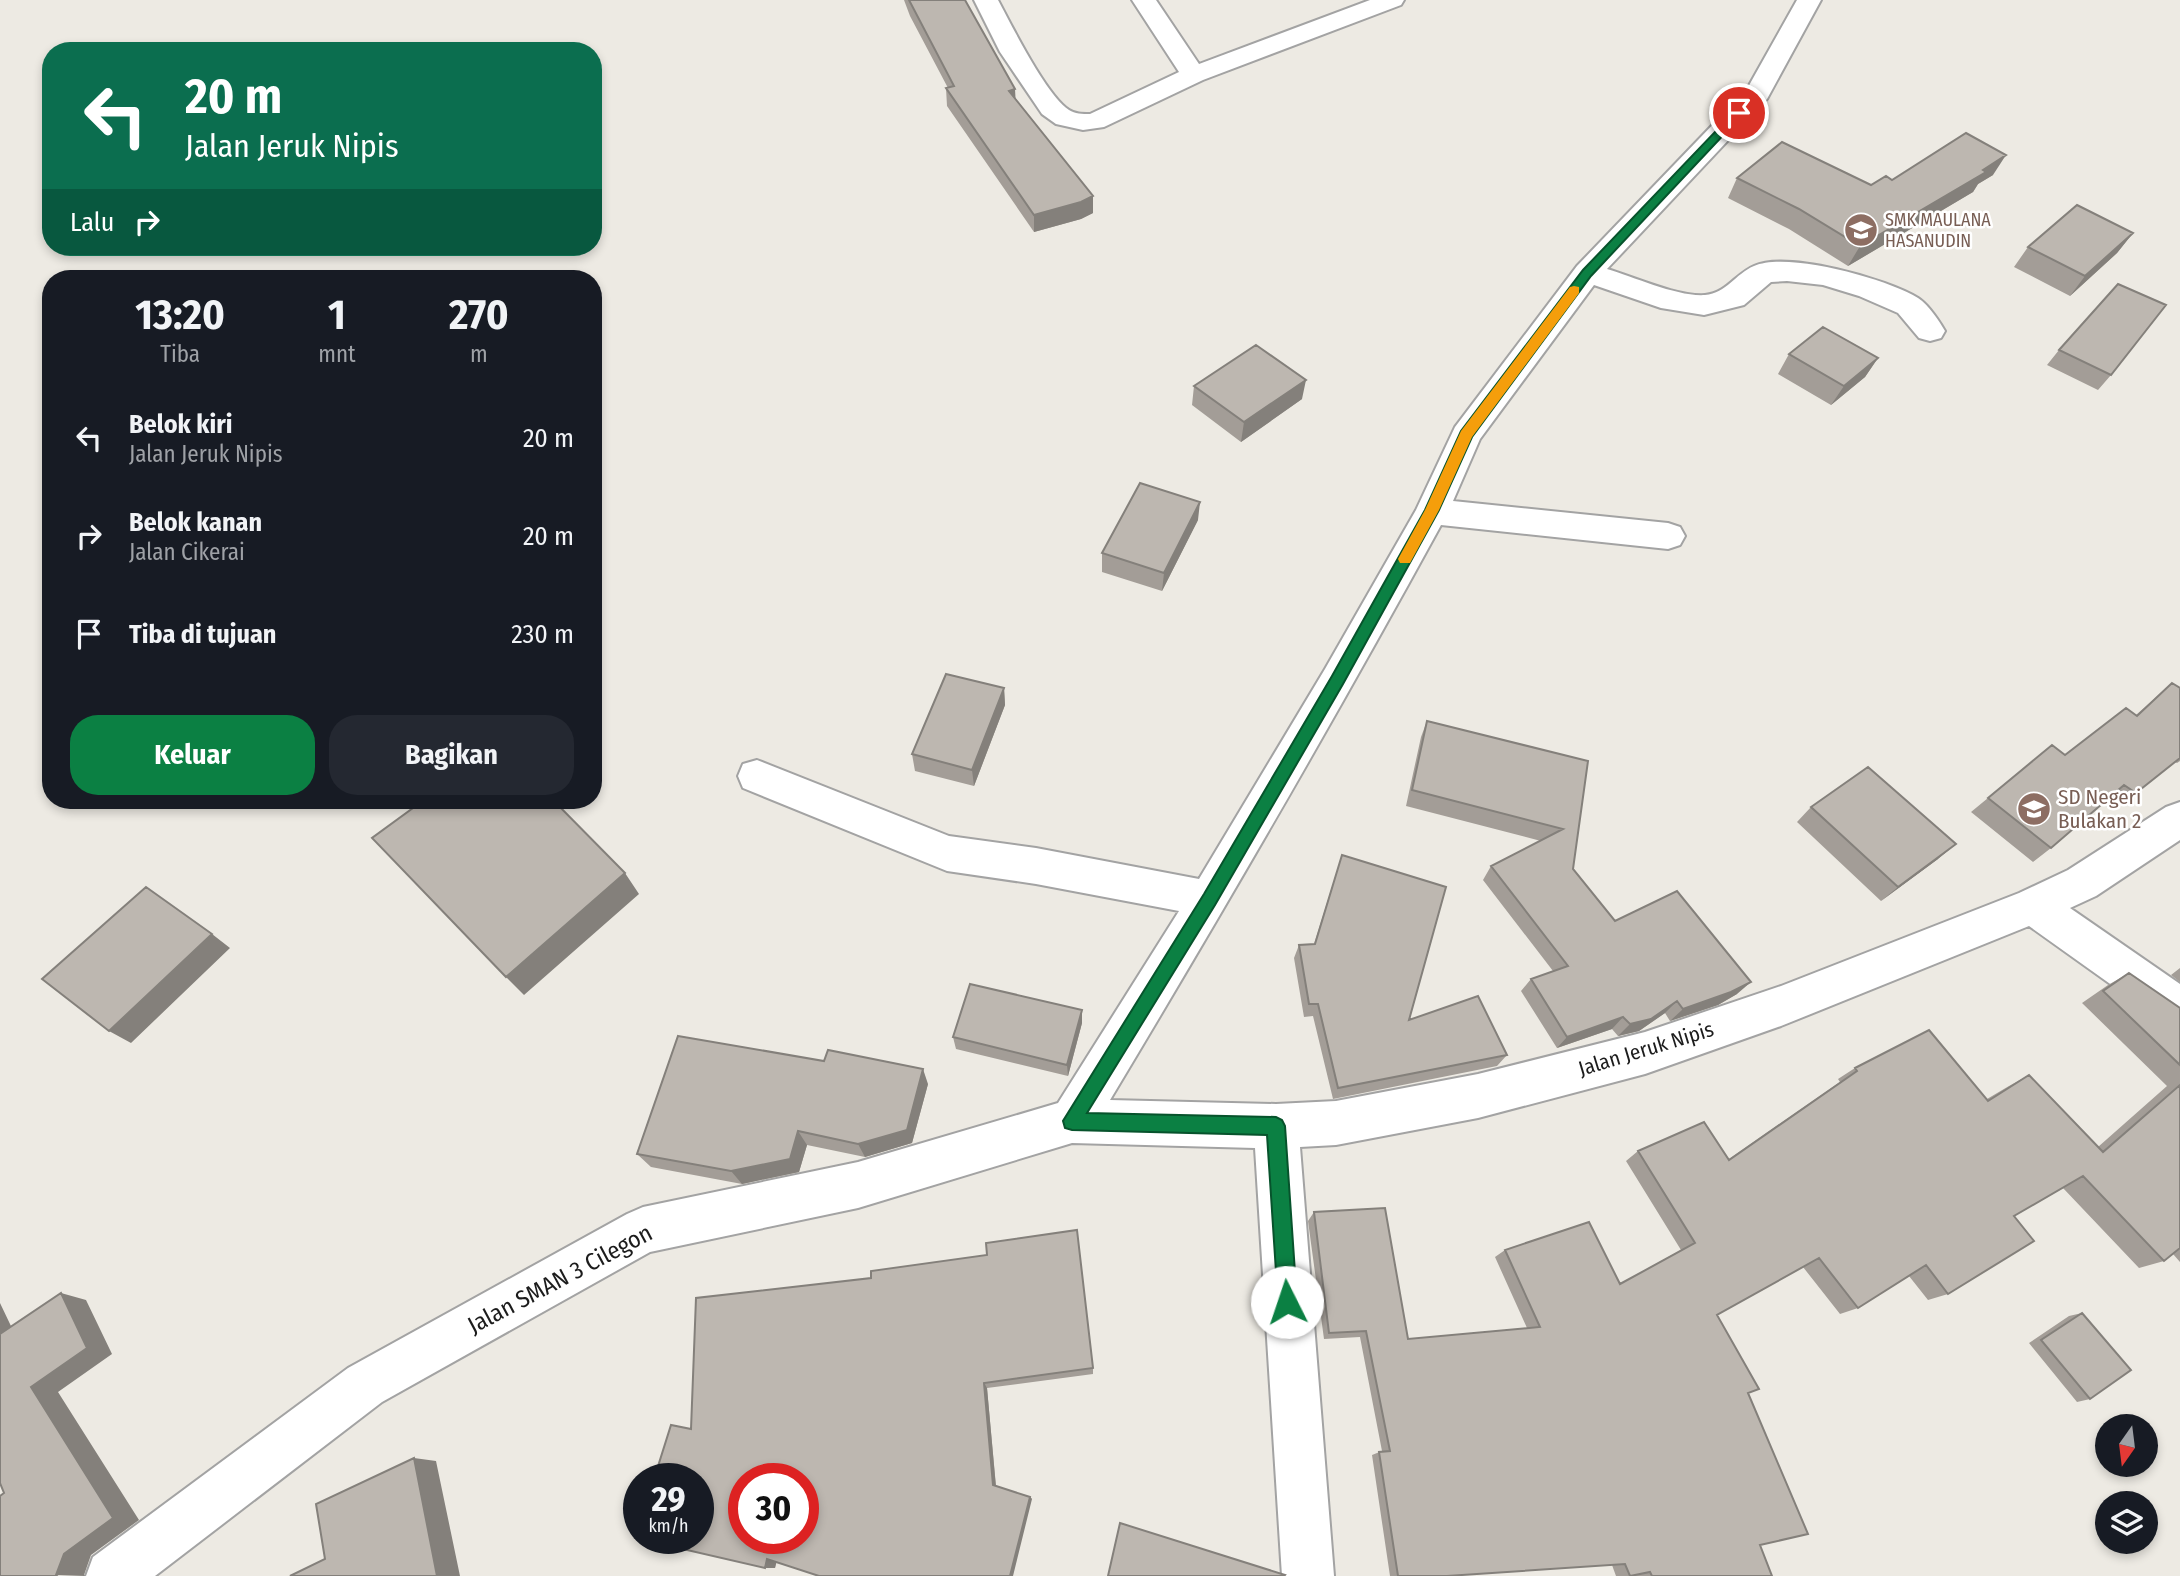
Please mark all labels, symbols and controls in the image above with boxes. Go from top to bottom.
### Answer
text: 20 m [185,67,282,126]
icon: left [70,70,161,161]
pin [1709,83,1769,143]
icon: arrive [1720,94,1758,132]
text: Jalan Jeruk Nipis [185,127,399,165]
icon: right [128,203,166,241]
text: Lalu [70,207,114,238]
place label: SMK MAULANA HASANUDIN [1885,209,1991,252]
school or university icon: SMK MAULANA HASANUDIN [1842,211,1880,249]
text: 13:20 [135,290,225,340]
text: 1 [328,290,346,340]
text: 270 [449,290,509,340]
text: Tiba [160,340,200,368]
text: mnt [318,340,356,368]
text: m [470,340,488,368]
text: Belok kiri [129,409,232,440]
icon: left [70,419,108,457]
text: 20 m [523,423,574,454]
text: Jalan Jeruk Nipis [129,440,283,468]
text: Belok kanan [129,507,262,538]
icon: right [70,517,108,555]
text: 20 m [523,521,574,552]
text: Jalan Cikerai [129,538,245,566]
icon: arrive [70,615,108,653]
text: Tiba di tujuan [129,619,276,650]
text: 230 m [511,619,574,650]
button: Keluar [70,715,315,795]
button: Bagikan [329,715,574,795]
place label: SD Negeri Bulakan 2 [2058,784,2141,834]
school or university icon: SD Negeri Bulakan 2 [2015,790,2053,828]
street label: Jalan Jeruk Nipis [1575,1016,1717,1082]
street label: Jalan SMAN 3 Cilegon [463,1219,657,1339]
position arrow [1250,1265,1324,1339]
north arrow [2095,1414,2158,1477]
map controls [2095,1414,2158,1554]
speed limit sign: 30 [728,1463,819,1554]
text: 29 [651,1478,686,1520]
button: layers [2095,1491,2158,1554]
text: km/h [648,1515,689,1537]

